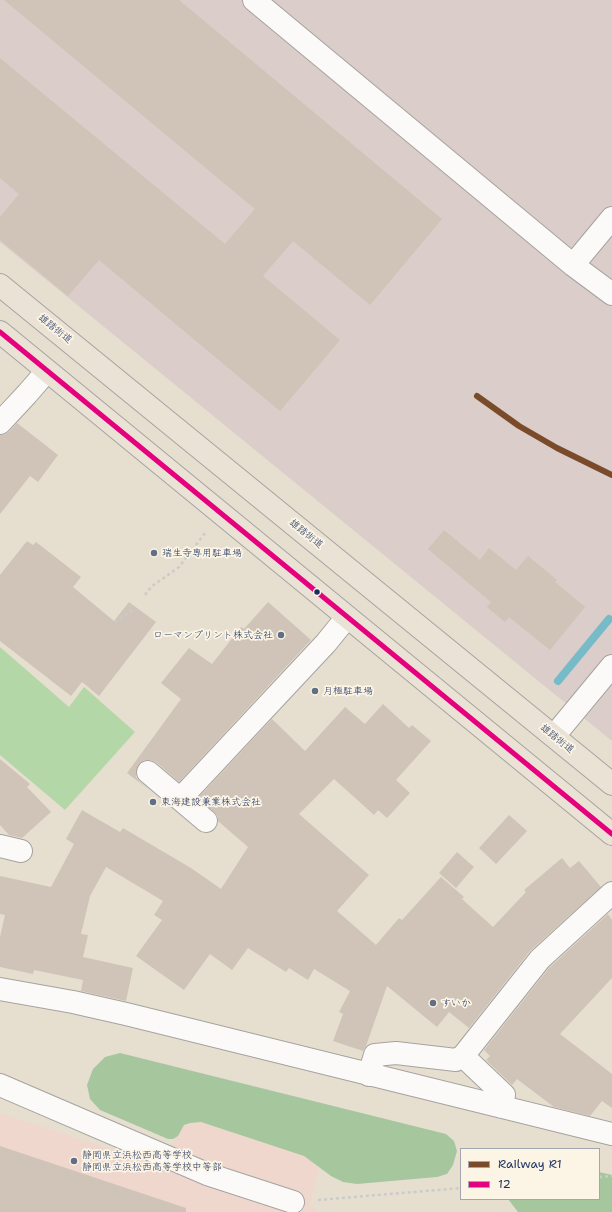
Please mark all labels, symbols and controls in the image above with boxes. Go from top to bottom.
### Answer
street label: 雄踏街道 [36,312,74,346]
street label: 雄踏街道 [287,517,325,551]
place label: 瑞生寺専用駐車場 [162,547,242,559]
marker: 瑞生寺専用駐車場 [149,548,159,558]
unlabelled marker [312,587,322,597]
place label: ローマンプリント株式会社 [153,629,273,641]
marker: ローマンプリント株式会社 [276,630,286,640]
place label: 月極駐車場 [323,685,373,697]
marker: 月極駐車場 [310,686,320,696]
street label: 雄踏街道 [538,722,576,756]
place label: 東海建設兼業株式会社 [161,796,261,808]
marker: 東海建設兼業株式会社 [148,797,158,807]
place label: すいか [441,997,471,1009]
marker: すいか [428,998,438,1008]
legend [460,1148,600,1200]
place label: 静岡県立浜松西高等学校 静岡県立浜松西高等学校中等部 [82,1149,222,1172]
marker: 静岡県立浜松西高等学校 静岡県立浜松西高等学校中等部 [69,1156,79,1166]
text: Railway R1 [498,1156,562,1172]
text: 12 [498,1176,511,1192]

